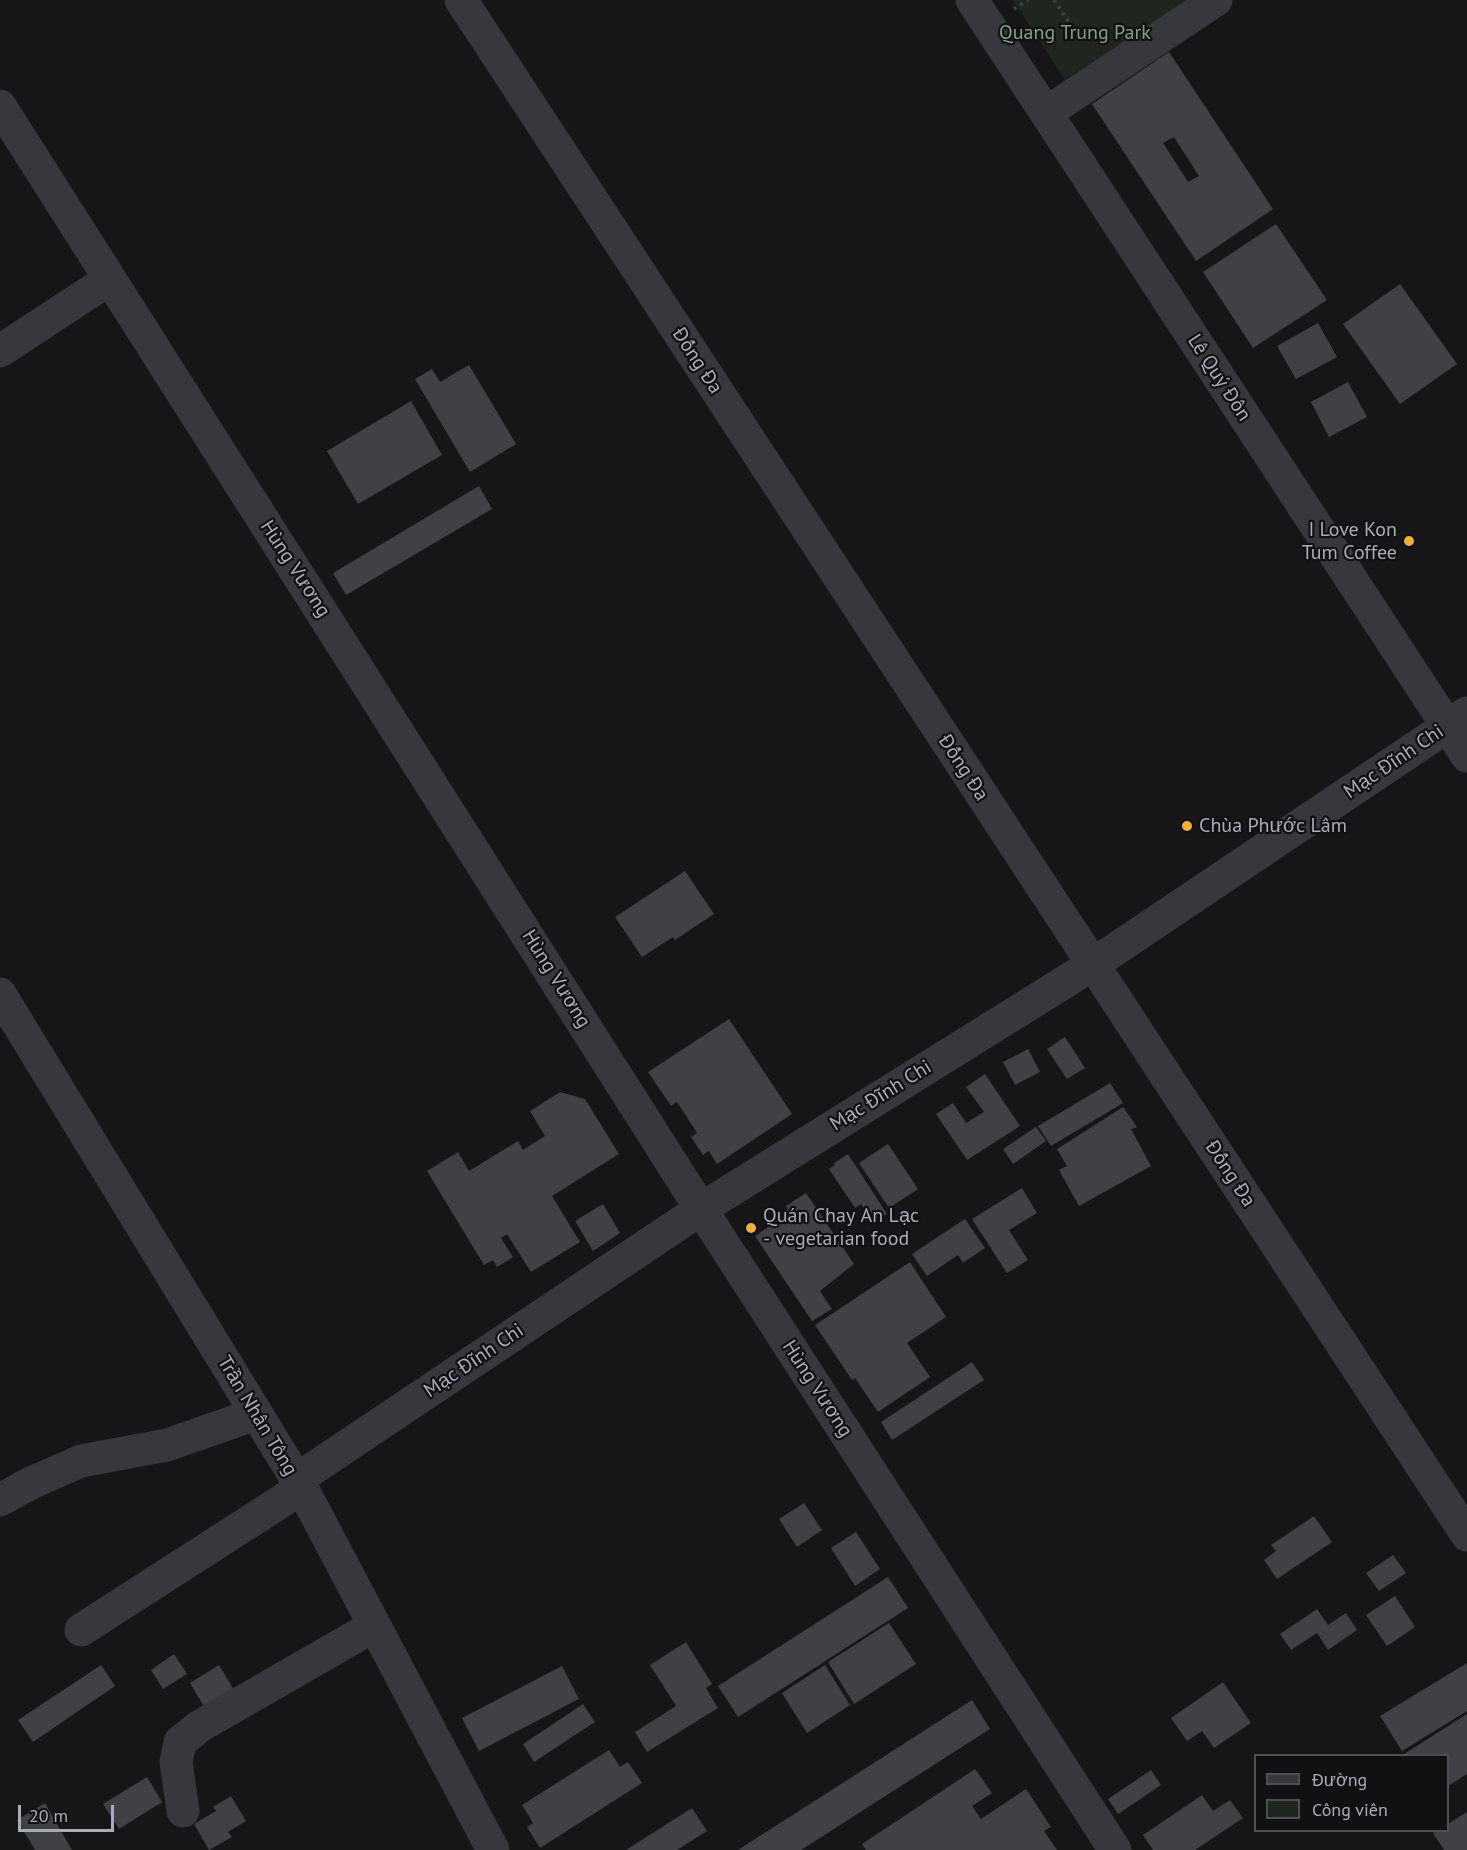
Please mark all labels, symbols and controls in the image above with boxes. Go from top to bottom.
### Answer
park label: Quang Trung Park [999,21,1151,45]
street label: Đống Đa [667,323,727,399]
street label: Lê Quý Đôn [1182,330,1256,426]
street label: Hùng Vương [255,516,335,622]
place label: I Love Kon Tum Coffee [1302,518,1397,565]
marker: I Love Kon Tum Coffee [1402,534,1416,548]
street label: Mạc Đĩnh Chi [1340,720,1448,804]
street label: Đống Đa [933,730,993,806]
place label: Chùa Phước Lâm [1199,814,1347,838]
marker: Chùa Phước Lâm [1180,819,1194,833]
street label: Hùng Vương [516,926,596,1032]
street label: Mạc Đĩnh Chi [826,1055,936,1137]
street label: Đống Đa [1200,1136,1260,1212]
place label: Quán Chay An Lạc - vegetarian food [763,1204,919,1251]
marker: Quán Chay An Lạc - vegetarian food [744,1221,758,1235]
street label: Mạc Đĩnh Chi [420,1319,528,1403]
street label: Hùng Vương [777,1336,857,1442]
street label: Trần Nhân Tông [212,1352,302,1480]
legend [1254,1754,1449,1832]
text: Đường [1312,1768,1367,1791]
scale bar [21,1793,117,1831]
text: Công viên [1312,1798,1388,1821]
text: 20 m [29,1804,68,1827]

